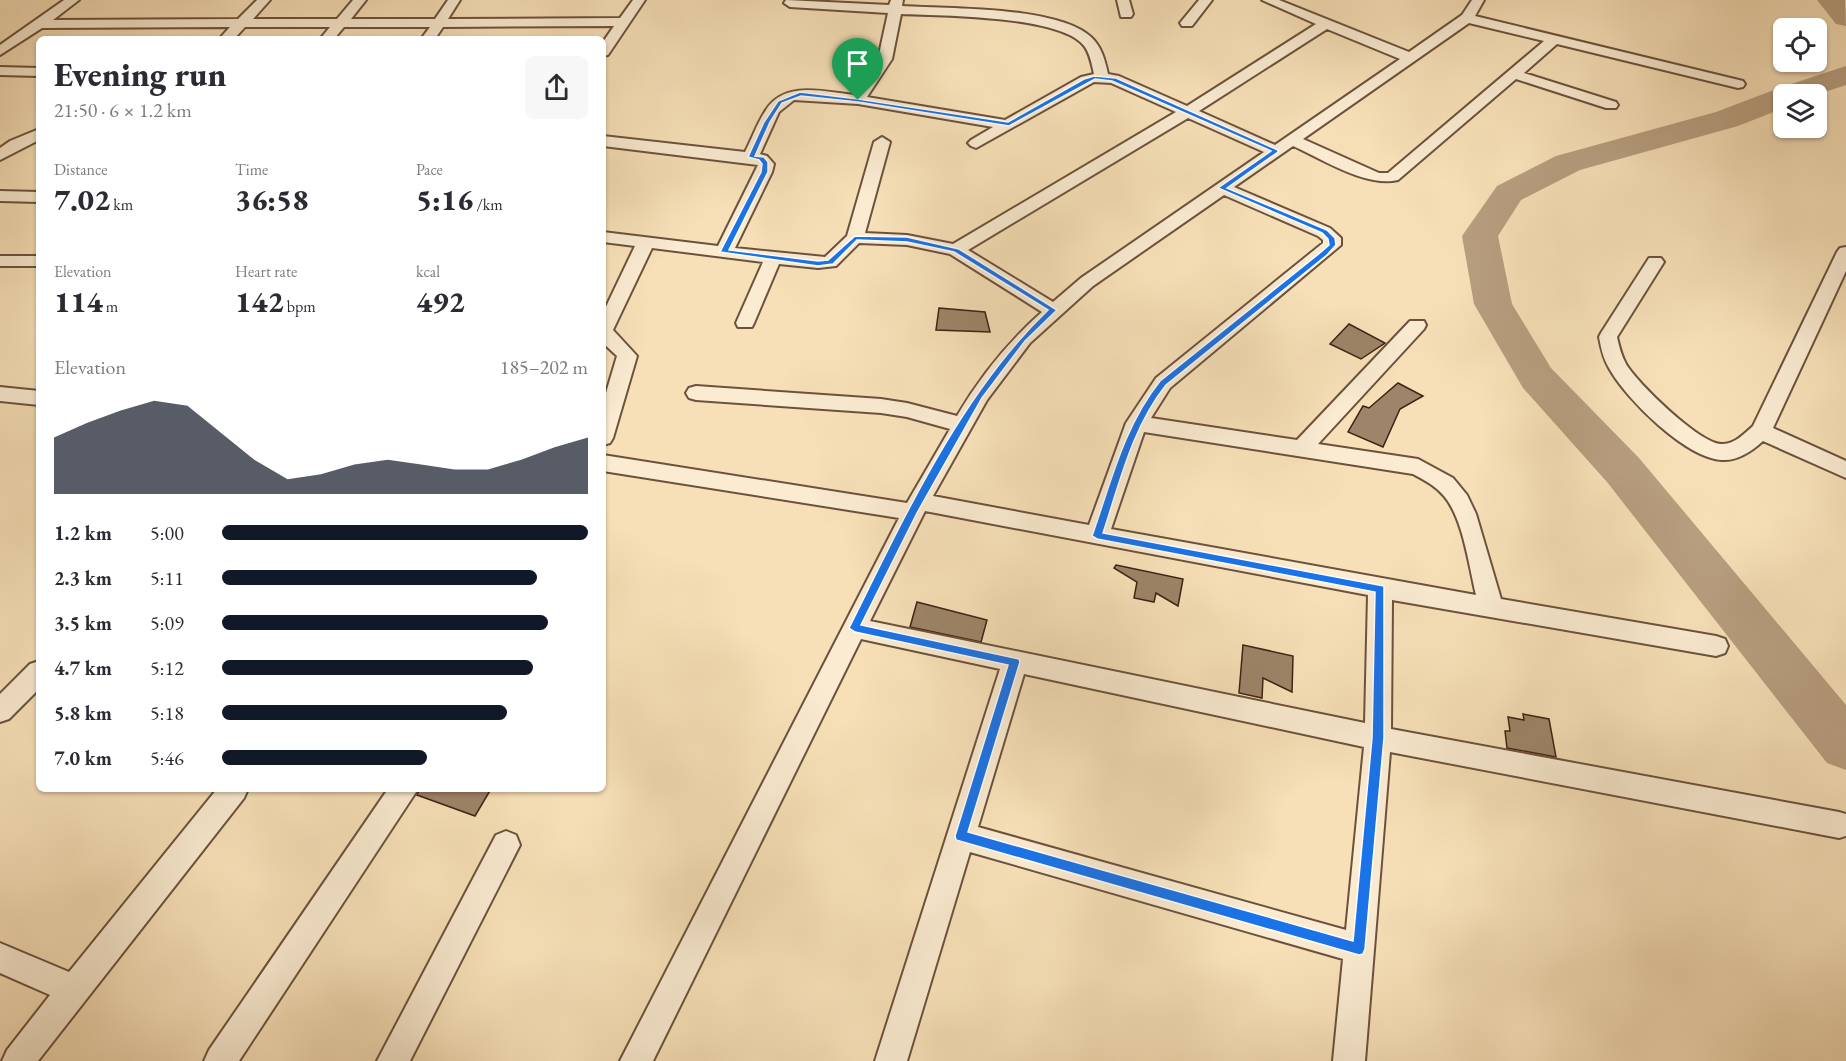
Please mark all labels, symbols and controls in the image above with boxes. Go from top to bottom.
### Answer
map controls [1773,18,1827,138]
button: locate [1773,18,1827,72]
pin [832,38,883,100]
icon: arrive [841,47,874,80]
text: Evening run [54,53,226,96]
button: share [525,56,588,119]
button: layers [1773,84,1827,138]
text: 21:50 · 6 × 1.2 km [54,97,192,123]
text: Distance [54,159,107,180]
text: Time [235,159,268,180]
text: Pace [416,159,443,180]
text: 7.02 [54,180,110,219]
text: 36:58 [235,180,308,219]
text: 5:16 [416,180,473,219]
text: km [110,194,133,215]
text: /km [473,194,503,215]
text: Elevation [54,261,112,282]
text: Heart rate [235,261,297,282]
text: kcal [416,261,440,282]
text: 114 [54,282,103,321]
text: 142 [235,282,284,321]
text: 492 [416,282,465,321]
text: m [103,296,118,317]
text: bpm [284,296,316,317]
text: Elevation [54,354,126,380]
text: 185–202 m [500,354,588,380]
text: 1.2 km [54,520,112,546]
text: 5:00 [150,520,184,546]
text: 2.3 km [54,565,112,591]
text: 5:11 [150,565,184,591]
text: 3.5 km [54,610,112,636]
text: 5:09 [150,610,184,636]
text: 4.7 km [54,655,112,681]
text: 5:12 [150,655,184,681]
text: 5.8 km [54,700,112,726]
text: 5:18 [150,700,184,726]
text: 7.0 km [54,745,112,771]
text: 5:46 [150,745,184,771]

